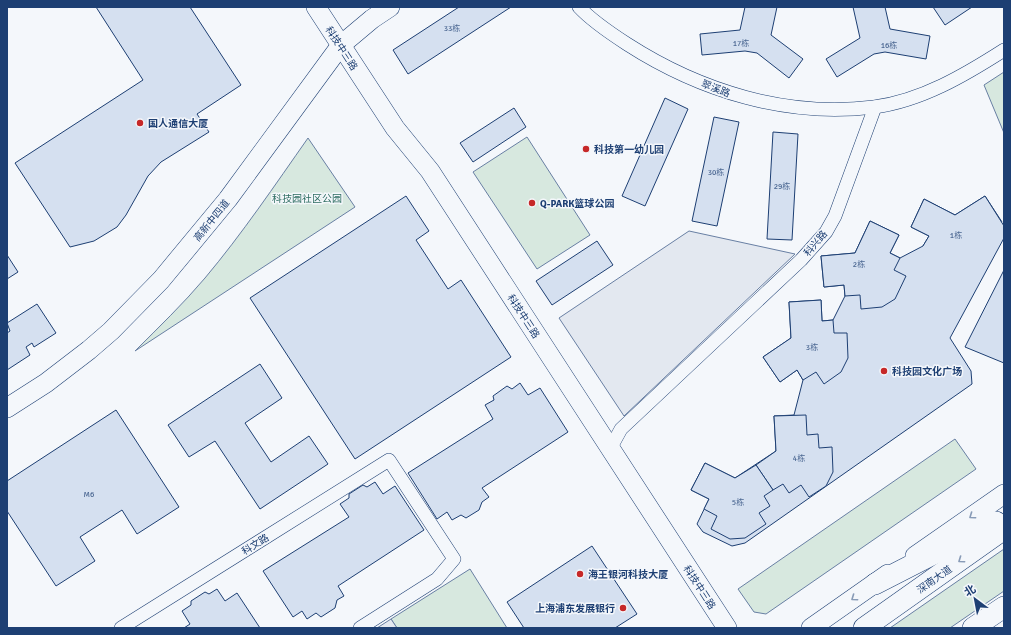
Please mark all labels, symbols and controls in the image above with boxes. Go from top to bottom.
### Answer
house number: 33栋 [444,23,460,33]
street label: 科技中三路 [323,24,360,73]
house number: 17栋 [733,38,749,48]
house number: 16栋 [881,40,897,50]
street label: 翠溪路 [699,78,732,100]
marker: 国人通信大厦 [135,118,145,128]
place label: 国人通信大厦 [148,118,208,130]
place label: 科技第一幼儿园 [594,143,664,156]
marker: 科技第一幼儿园 [581,144,591,154]
house number: 30栋 [708,167,724,177]
house number: 29栋 [774,181,790,191]
park label: 科技园社区公园 [272,193,342,205]
street label: 高新中四道 [191,197,232,244]
marker: Q-PARK篮球公园 [527,198,537,208]
place label: Q-PARK篮球公园 [540,198,614,210]
street label: 科兴路 [802,228,830,259]
house number: 1栋 [950,230,962,240]
house number: 2栋 [853,259,865,269]
street label: 科技中三路 [505,292,542,341]
house number: 3栋 [806,342,818,352]
place label: 科技园文化广场 [892,365,962,378]
marker: 科技园文化广场 [879,366,889,376]
house number: 4栋 [793,453,805,463]
house number: M6 [84,489,94,499]
house number: 5栋 [732,497,744,507]
one-way arrow [969,511,976,519]
street label: 科文路 [240,532,271,558]
one-way arrow [958,555,965,562]
street label: 科技中三路 [681,563,718,612]
street label: 深南大道 [915,563,954,596]
marker: 海王银河科技大厦 [575,569,585,579]
place label: 海王银河科技大厦 [588,569,668,581]
north arrow [955,579,995,619]
text: 北 [962,583,978,599]
one-way arrow [851,593,858,601]
place label: 上海浦东发展银行 [535,602,615,615]
marker: 上海浦东发展银行 [618,603,628,613]

